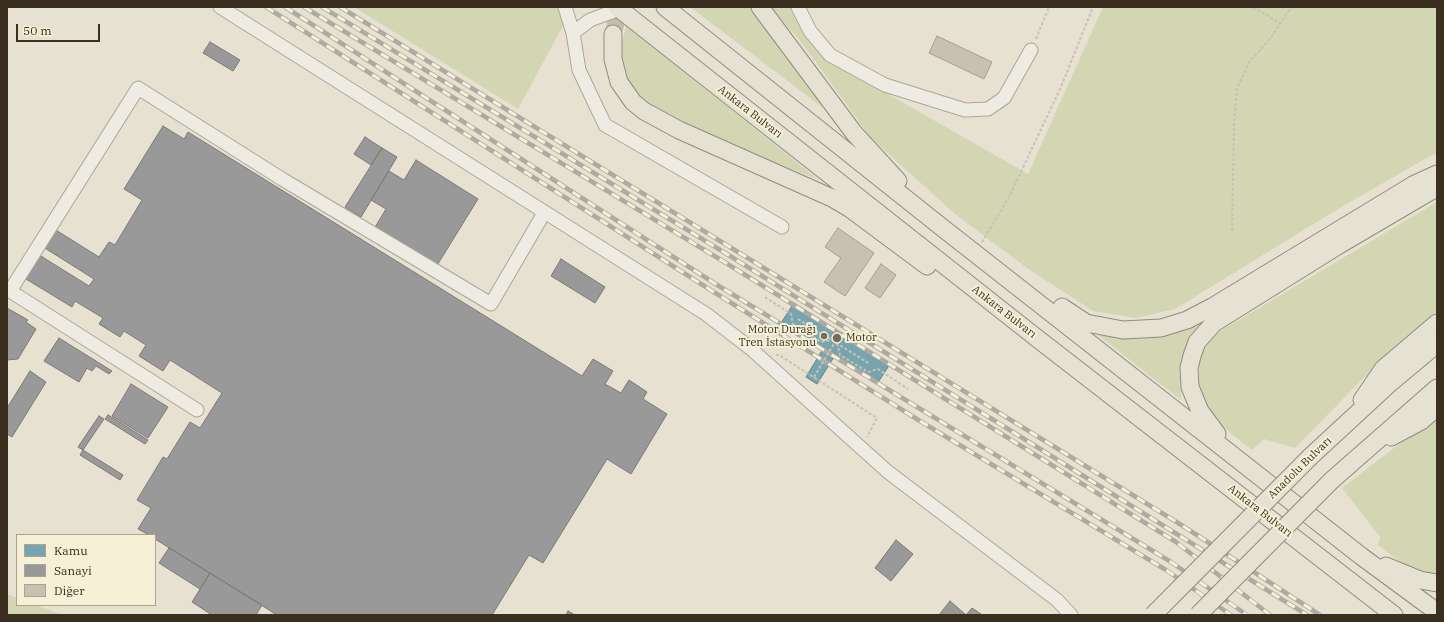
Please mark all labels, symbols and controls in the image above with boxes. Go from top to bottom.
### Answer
scale bar [18,16,102,42]
text: 50 m [23,23,52,38]
street label: Ankara Bulvarı [715,83,785,141]
street label: Ankara Bulvarı [969,283,1039,341]
place label: Motor Durağı Tren İstasyonu [739,323,816,349]
marker: Motor Durağı Tren İstasyonu [819,331,829,341]
place label: Motor [846,331,877,345]
marker: Motor [831,332,843,344]
street label: Anadolu Bulvarı [1265,434,1335,502]
street label: Ankara Bulvarı [1225,482,1295,540]
legend [16,534,156,606]
text: Kamu [54,543,88,558]
text: Sanayi [54,563,92,578]
text: Diğer [54,583,85,598]

